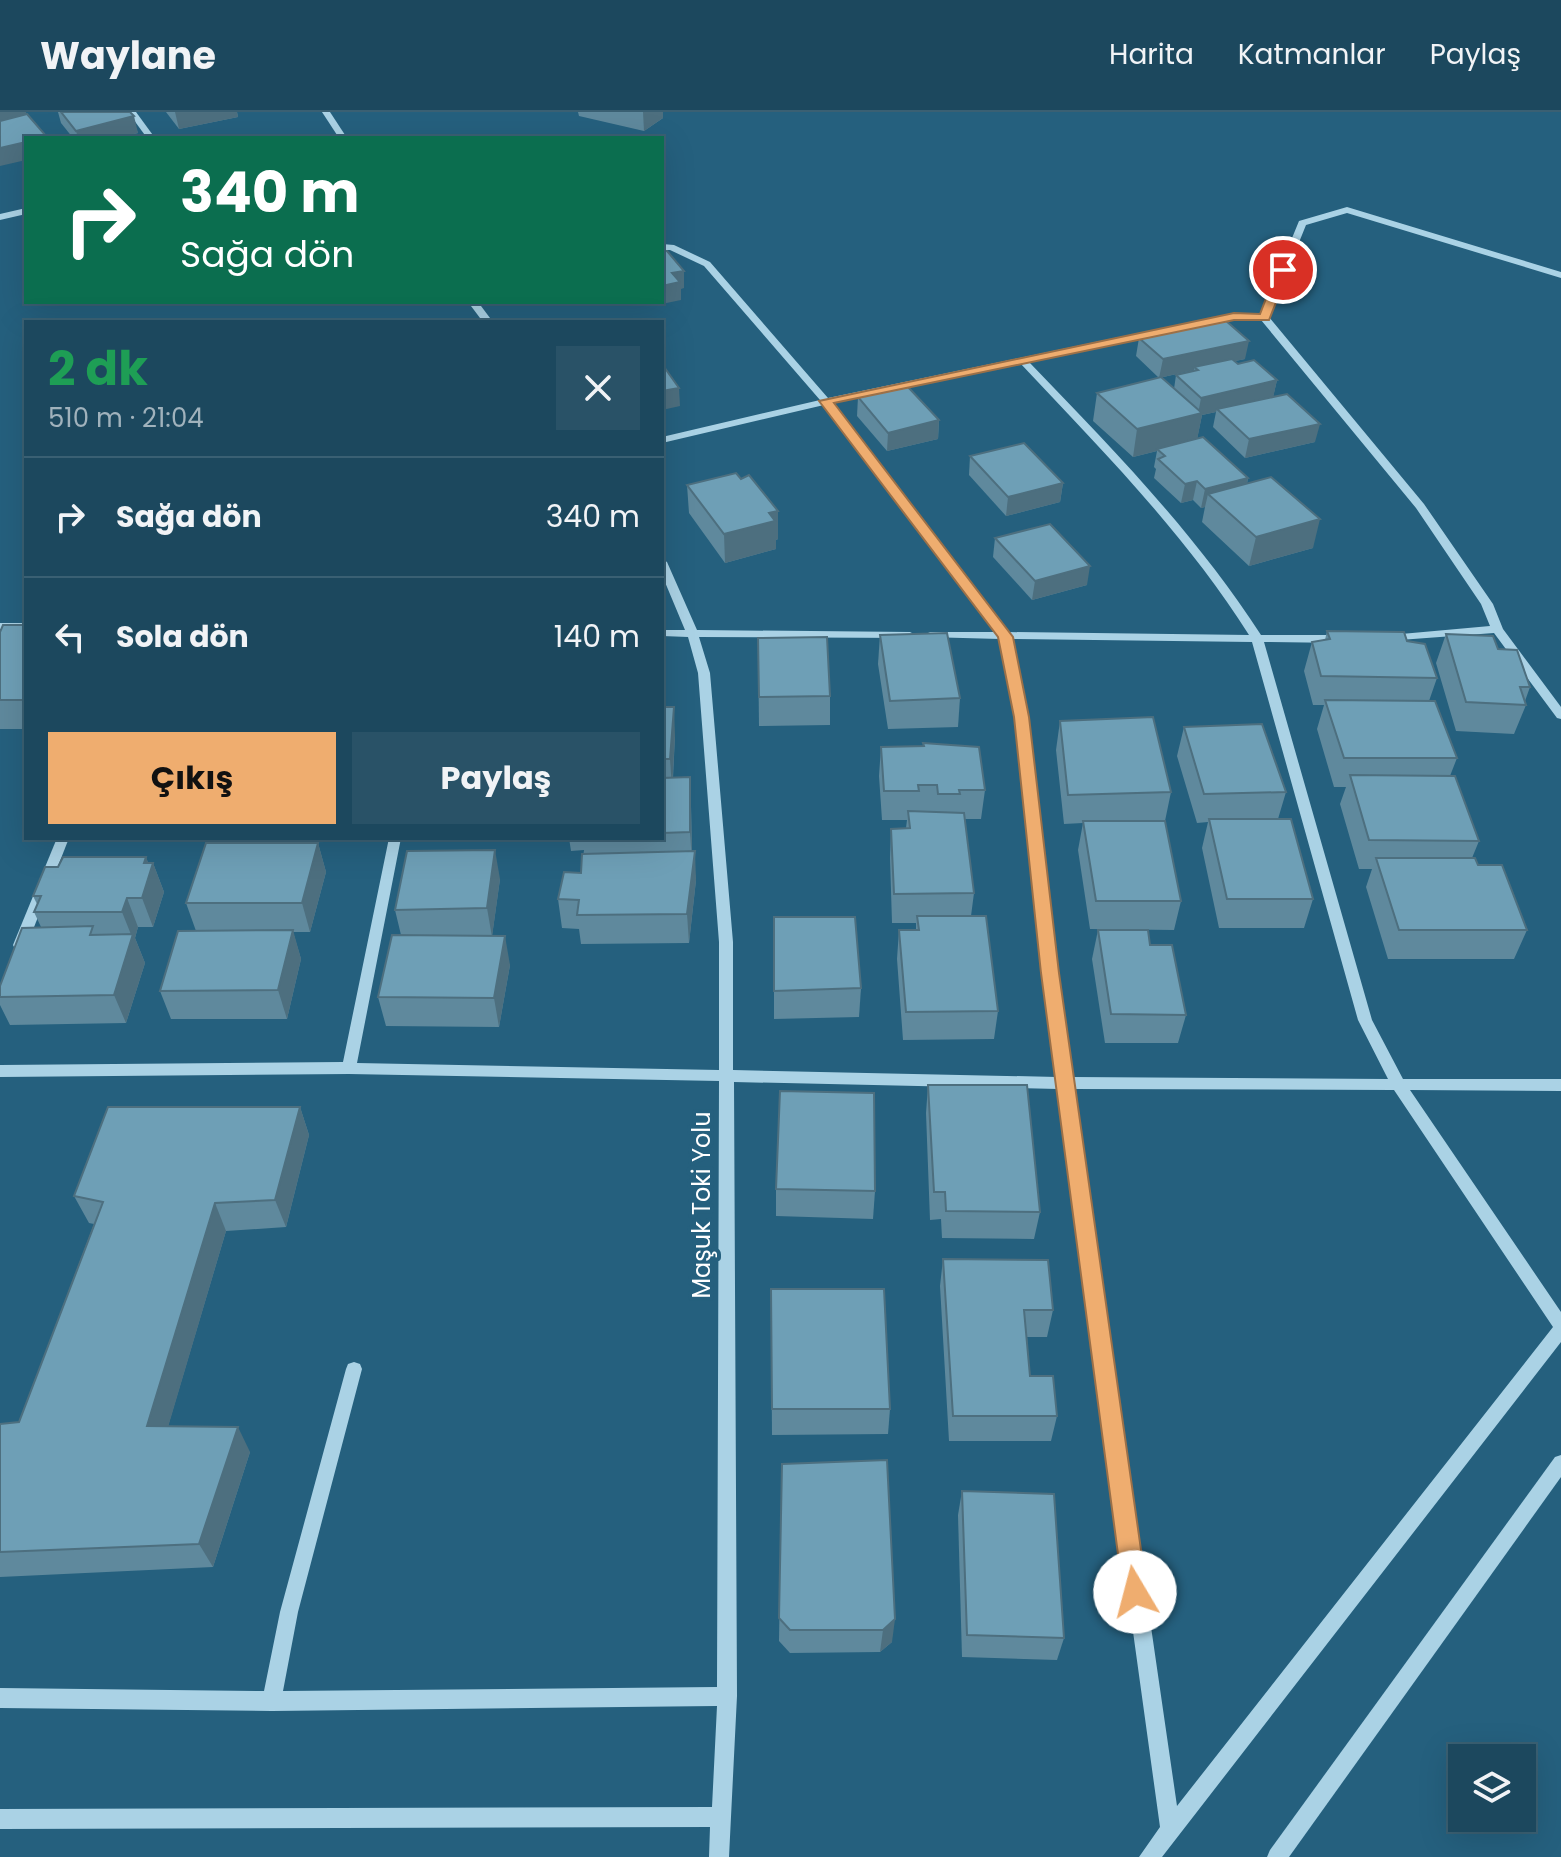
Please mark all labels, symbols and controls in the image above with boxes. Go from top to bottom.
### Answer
text: Waylane [40,29,216,82]
text: Harita [1109,35,1194,74]
text: Katmanlar [1238,35,1386,74]
text: Paylaş [1430,35,1521,74]
text: 340 m [180,153,359,232]
icon: right [48,168,152,272]
text: Sağa dön [180,229,354,280]
pin [1249,236,1317,304]
icon: arrive [1261,248,1305,292]
text: 2 dk [48,335,148,402]
button: close [556,346,640,430]
text: 510 m · 21:04 [48,400,204,436]
icon: right [48,495,92,539]
text: Sağa dön [116,495,262,538]
text: 340 m [546,495,640,538]
icon: left [48,615,92,659]
text: Sola dön [116,615,249,658]
text: 140 m [554,615,640,658]
button: Çıkış [48,732,336,824]
button: Paylaş [352,732,640,824]
street label: Maşuk Toki Yolu [685,1111,718,1299]
position arrow [1093,1550,1177,1634]
map controls [1448,1744,1536,1832]
button: layers [1448,1744,1536,1832]

